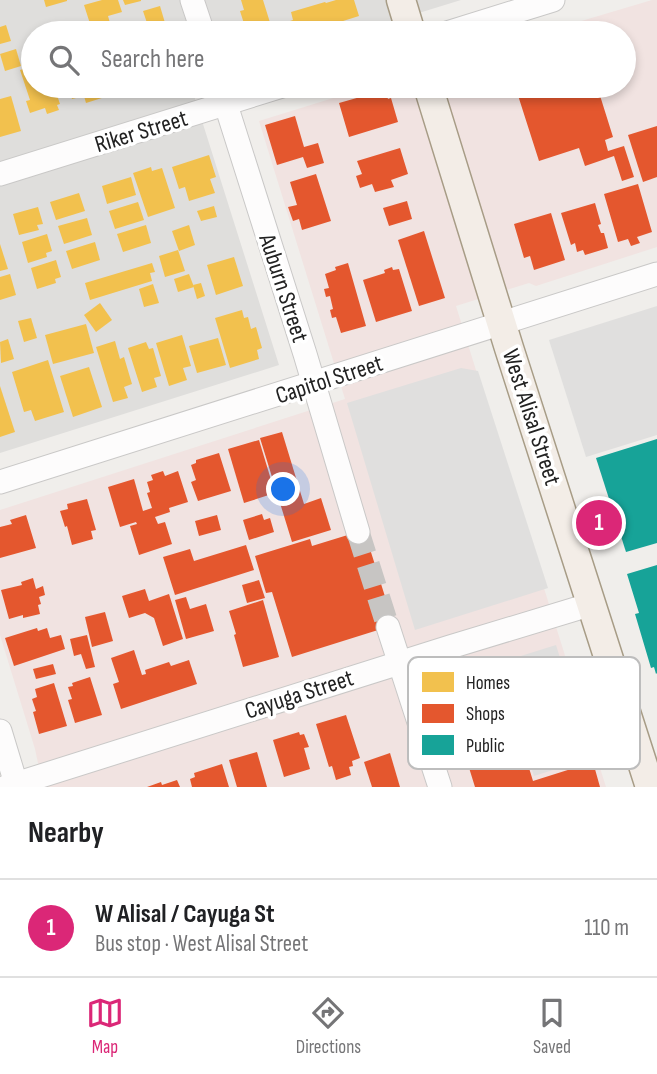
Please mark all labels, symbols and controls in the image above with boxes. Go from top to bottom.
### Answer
search box [21,21,636,98]
icon: search [45,41,83,79]
text: Search here [101,44,204,75]
street label: Riker Street [91,104,191,159]
street label: Auburn Street [252,230,315,346]
street label: West Alisal Street [496,345,567,489]
street label: Capitol Street [272,349,386,410]
your location [266,472,300,506]
pin: 1 [576,497,622,549]
legend [408,657,640,769]
street label: Cayuga Street [241,663,357,726]
text: Homes [466,672,510,695]
text: Shops [466,703,505,726]
text: Public [466,735,505,758]
text: Nearby [28,815,104,851]
text: W Alisal / Cayuga St [95,899,275,930]
text: 1 [46,914,56,942]
text: 110 m [584,914,629,942]
text: Bus stop · West Alisal Street [95,930,308,958]
tab: Map [86,994,124,1059]
tab: Directions [296,994,361,1059]
tab: Saved [533,994,571,1059]

